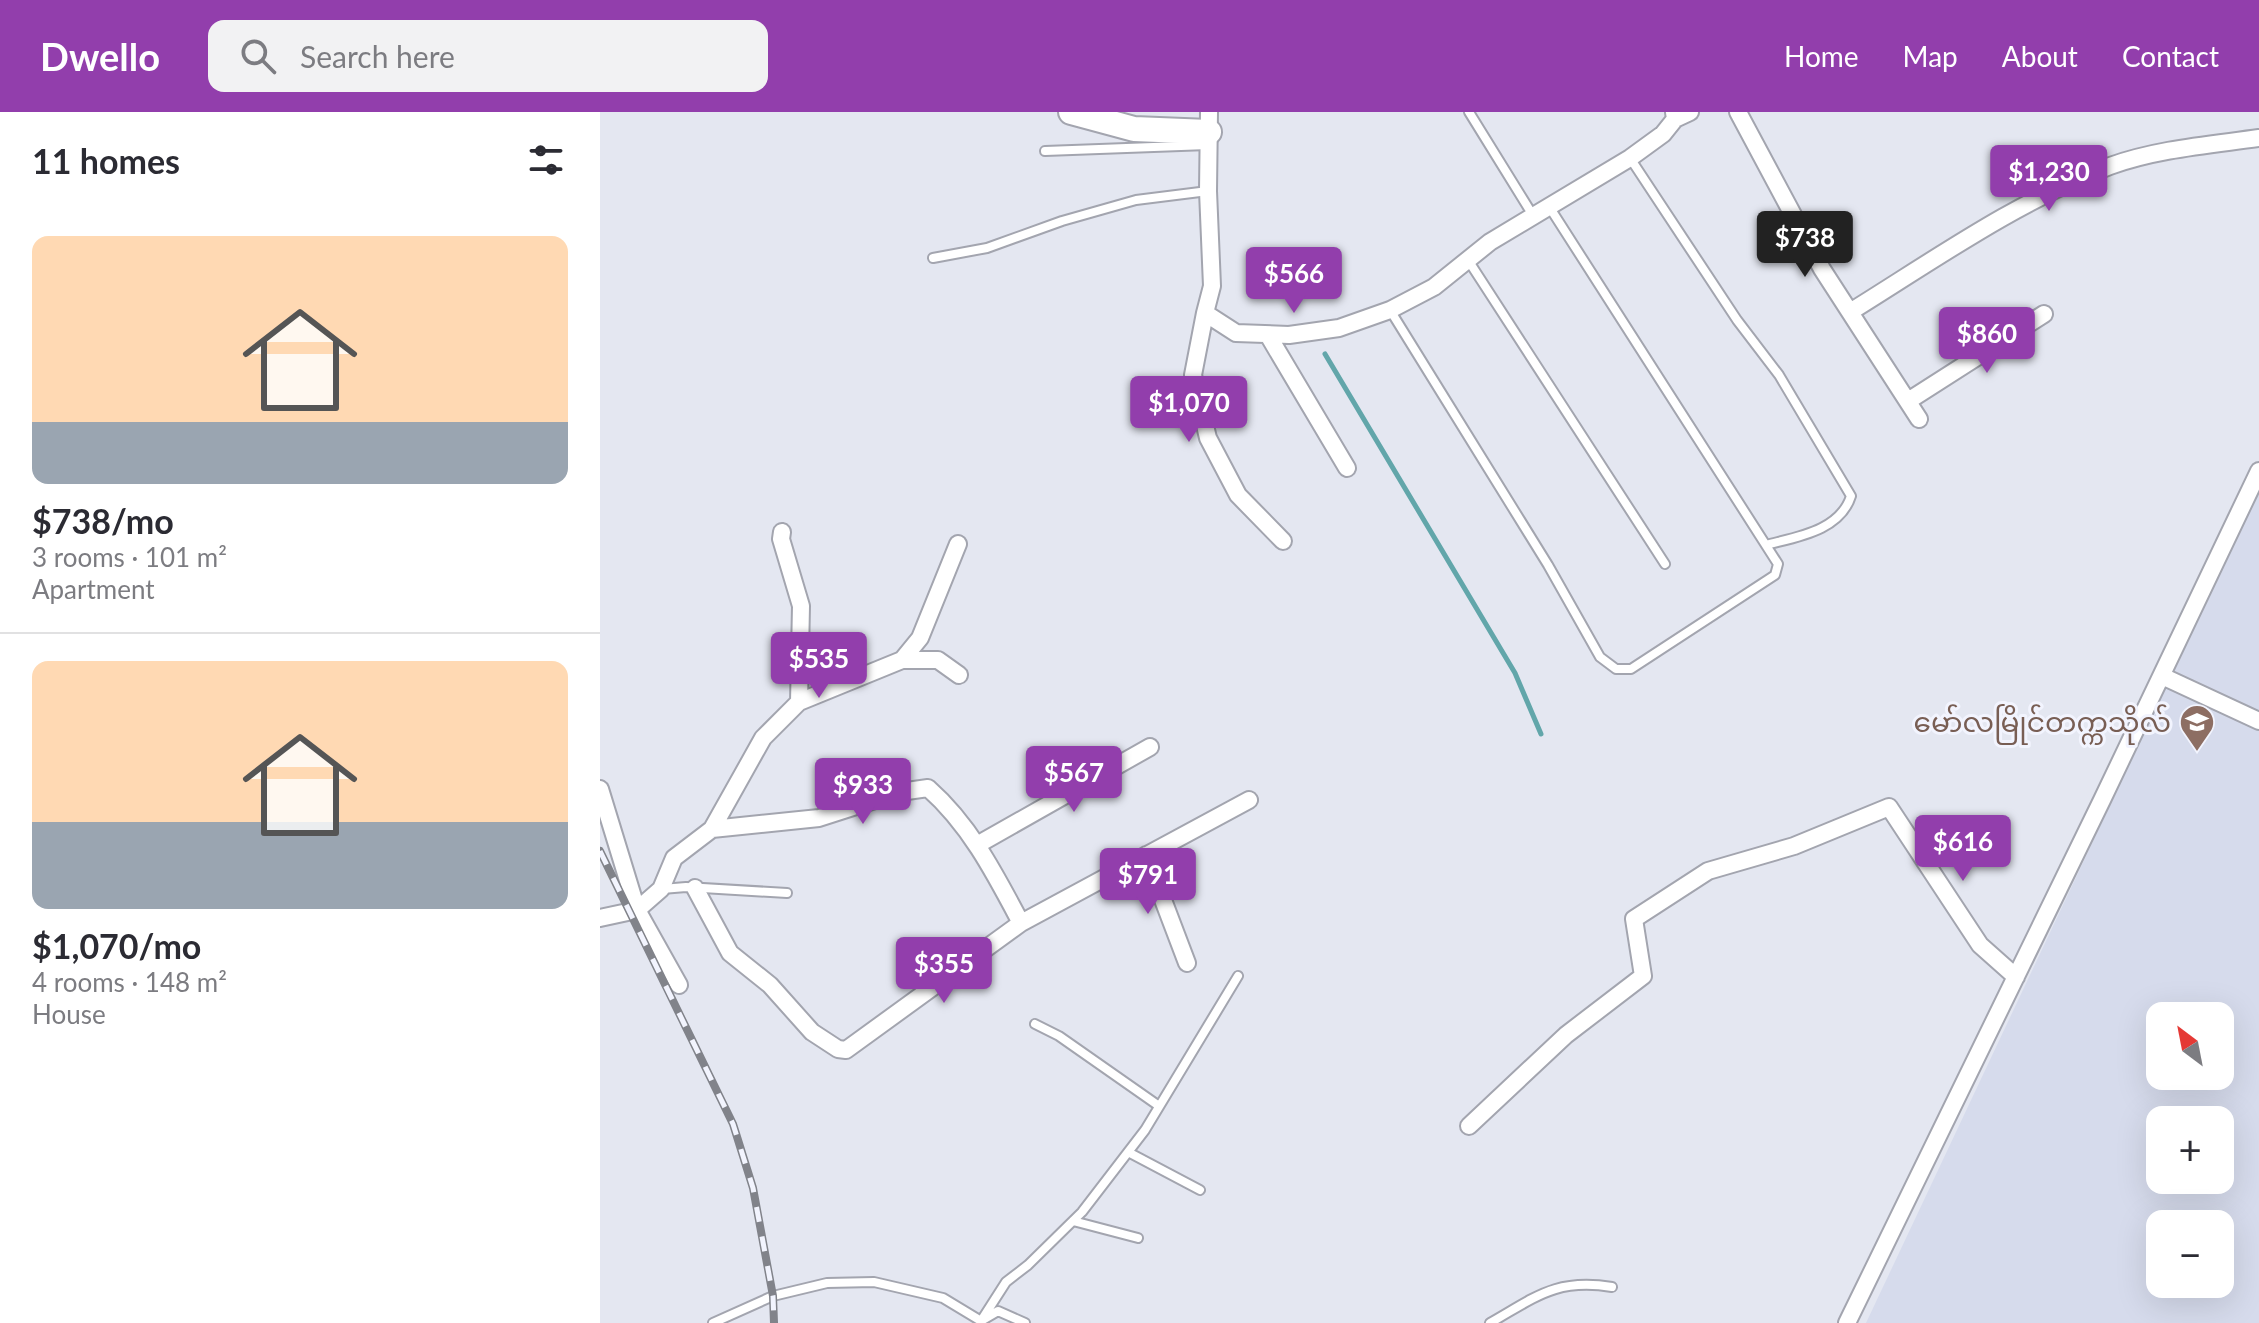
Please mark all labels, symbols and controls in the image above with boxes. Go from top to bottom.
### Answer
search box [208,20,768,92]
text: Dwello [40,33,160,79]
icon: search [236,34,280,78]
text: Search here [300,38,455,74]
text: Home [1784,39,1859,73]
text: Map [1903,39,1958,73]
text: About [2002,39,2078,73]
text: Contact [2122,39,2219,73]
icon: filters [524,138,568,182]
text: 11 homes [32,140,180,181]
pin: $1,230 [1984,145,2114,213]
text: $1,230 [2008,155,2090,187]
pin: $738 [1758,211,1852,279]
text: $738 [1775,221,1835,253]
pin: $566 [1247,247,1341,315]
text: $566 [1264,257,1324,289]
icon: home [228,288,372,432]
pin: $860 [1940,307,2034,375]
text: $860 [1957,317,2017,349]
pin: $1,070 [1124,376,1254,444]
text: $1,070 [1148,386,1230,418]
text: $738/mo [32,500,174,541]
text: 3 rooms · 101 m² [32,541,227,573]
text: Apartment [32,573,155,605]
pin: $535 [772,632,866,700]
text: $535 [789,642,849,674]
school or university icon: မော်လမြိုင်တက္ကသိုလ် [2178,703,2216,753]
place label: မော်လမြိုင်တက္ကသိုလ် [1914,704,2171,745]
icon: home [228,713,372,857]
pin: $567 [1027,746,1121,814]
text: $567 [1044,756,1104,788]
pin: $933 [816,758,910,826]
text: $933 [833,768,893,800]
pin: $616 [1916,815,2010,883]
text: $616 [1933,825,1993,857]
pin: $791 [1101,848,1195,916]
text: $791 [1118,858,1178,890]
text: $1,070/mo [32,925,201,966]
pin: $355 [897,937,991,1005]
text: $355 [914,947,974,979]
text: 4 rooms · 148 m² [32,966,227,998]
text: House [32,998,106,1030]
north arrow [2146,1002,2234,1090]
map controls [2146,1002,2234,1298]
button: + [2146,1106,2234,1194]
button: − [2146,1210,2234,1298]

